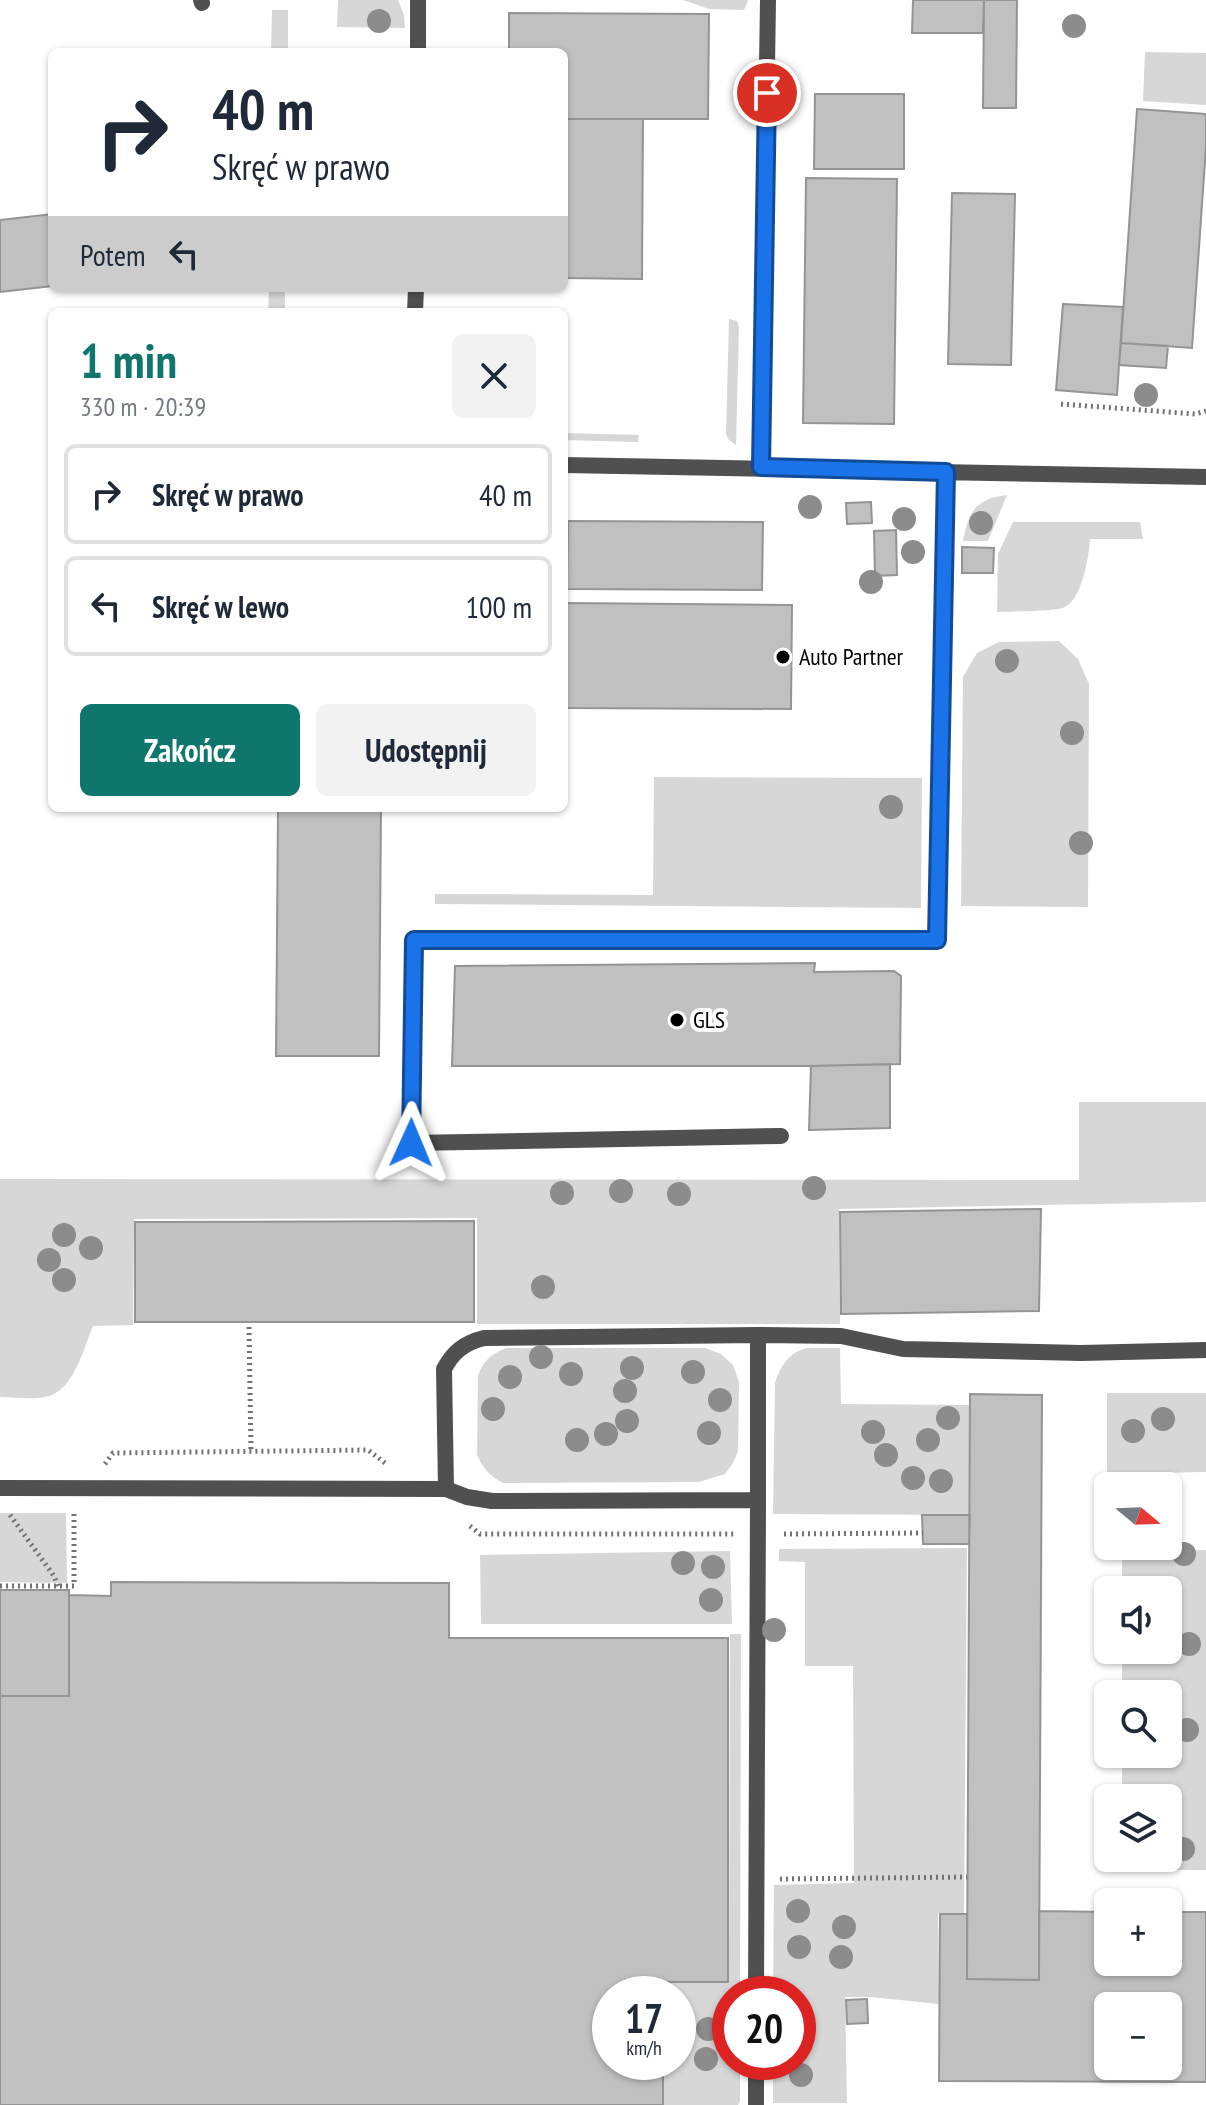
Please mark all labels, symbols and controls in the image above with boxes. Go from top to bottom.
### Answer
pin [733,59,801,127]
icon: arrive [745,71,789,115]
text: 40 m [212,73,314,145]
icon: right [80,80,184,184]
text: Skręć w prawo [212,143,390,190]
icon: left [162,232,206,276]
text: Potem [80,235,146,274]
text: 1 min [80,329,177,391]
button: close [452,334,536,418]
text: 330 m · 20:39 [80,390,206,423]
icon: right [84,472,128,516]
text: Skręć w prawo [152,475,304,514]
text: 40 m [479,475,532,514]
icon: left [84,584,128,628]
text: Skręć w lewo [152,587,289,626]
text: 100 m [466,587,532,626]
place label: Auto Partner [799,641,904,672]
marker: Auto Partner [774,648,792,666]
button: Zakończ [80,704,300,796]
button: Udostępnij [316,704,536,796]
place label: GLS [693,1004,725,1035]
marker: GLS [668,1011,686,1029]
position arrow [369,1101,453,1185]
north arrow [1094,1472,1182,1560]
map controls [1094,1472,1182,2080]
button: sound [1094,1576,1182,1664]
button: search [1094,1680,1182,1768]
button: layers [1094,1784,1182,1872]
button: + [1094,1888,1182,1976]
speed limit sign: 20 [712,1976,816,2080]
text: 17 [625,1992,663,2044]
button: − [1094,1992,1182,2080]
text: km/h [626,2035,662,2061]

